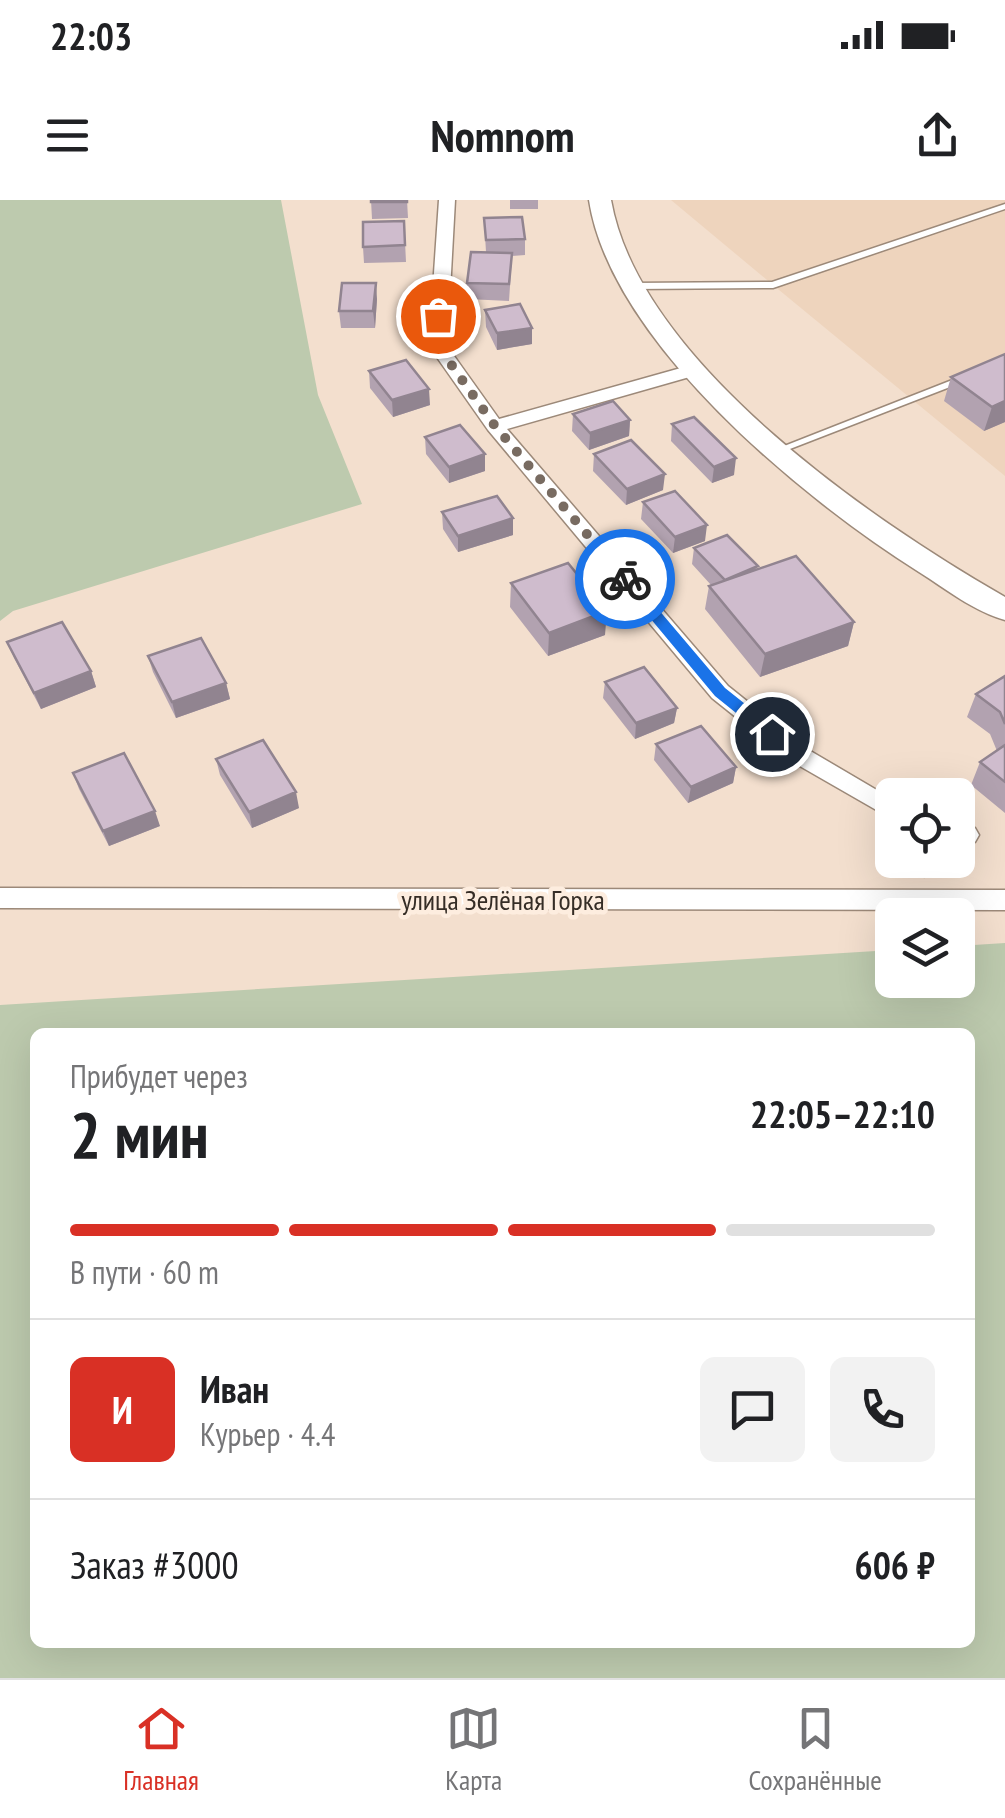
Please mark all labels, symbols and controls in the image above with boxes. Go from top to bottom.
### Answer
text: 22:03 [50,11,132,60]
text: Nomnom [430,106,575,164]
icon: menu [40,108,95,163]
icon: share [910,108,965,163]
pin [396,274,481,359]
icon: bag [411,289,466,344]
courier [575,529,675,629]
icon: bike [598,552,653,607]
pin [730,692,815,777]
icon: home [745,707,800,762]
map controls [875,778,975,998]
button: locate [875,778,975,878]
street label: улица Зелёная Горка [401,881,605,918]
button: layers [875,898,975,998]
text: Прибудет через [70,1055,248,1097]
text: 22:05–22:10 [750,1089,935,1138]
text: 2 мин [70,1092,209,1176]
text: В пути · 60 m [70,1251,219,1293]
button: chat [700,1357,805,1462]
button: phone [830,1357,935,1462]
text: Иван [200,1364,269,1413]
text: И [112,1385,133,1434]
text: Курьер · 4.4 [200,1413,335,1455]
text: Заказ #3000 [70,1540,239,1589]
text: 606 ₽ [855,1540,935,1589]
tab: Главная [123,1701,199,1798]
tab: Карта [445,1701,502,1798]
tab: Сохранённые [749,1701,882,1798]

